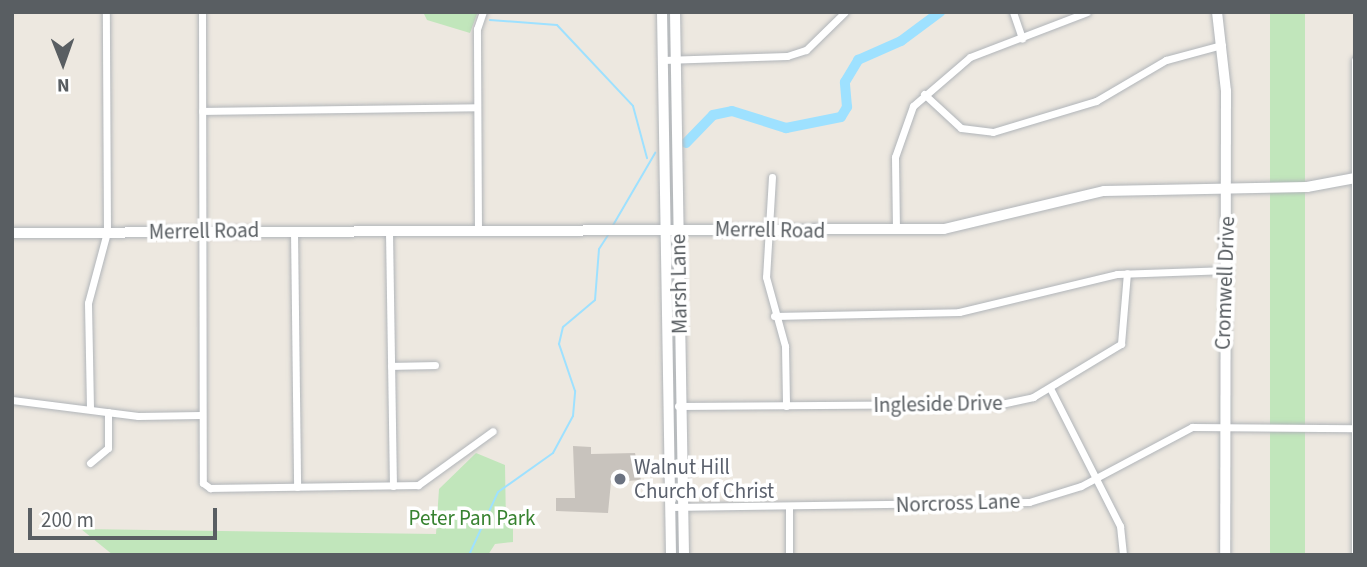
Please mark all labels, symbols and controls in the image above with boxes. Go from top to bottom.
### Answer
north arrow [28,28,98,98]
text: N [57,71,70,98]
street label: Merrell Road [715,216,825,244]
street label: Cromwell Drive [1210,216,1240,350]
street label: Merrell Road [149,217,259,245]
street label: Marsh Lane [666,234,692,334]
street label: Ingleside Drive [873,390,1003,418]
place label: Walnut Hill Church of Christ [634,454,774,504]
marker: Walnut Hill Church of Christ [612,471,628,487]
street label: Norcross Lane [895,488,1021,518]
scale bar [32,494,220,538]
text: 200 m [41,505,94,535]
park label: Peter Pan Park [409,505,535,531]

